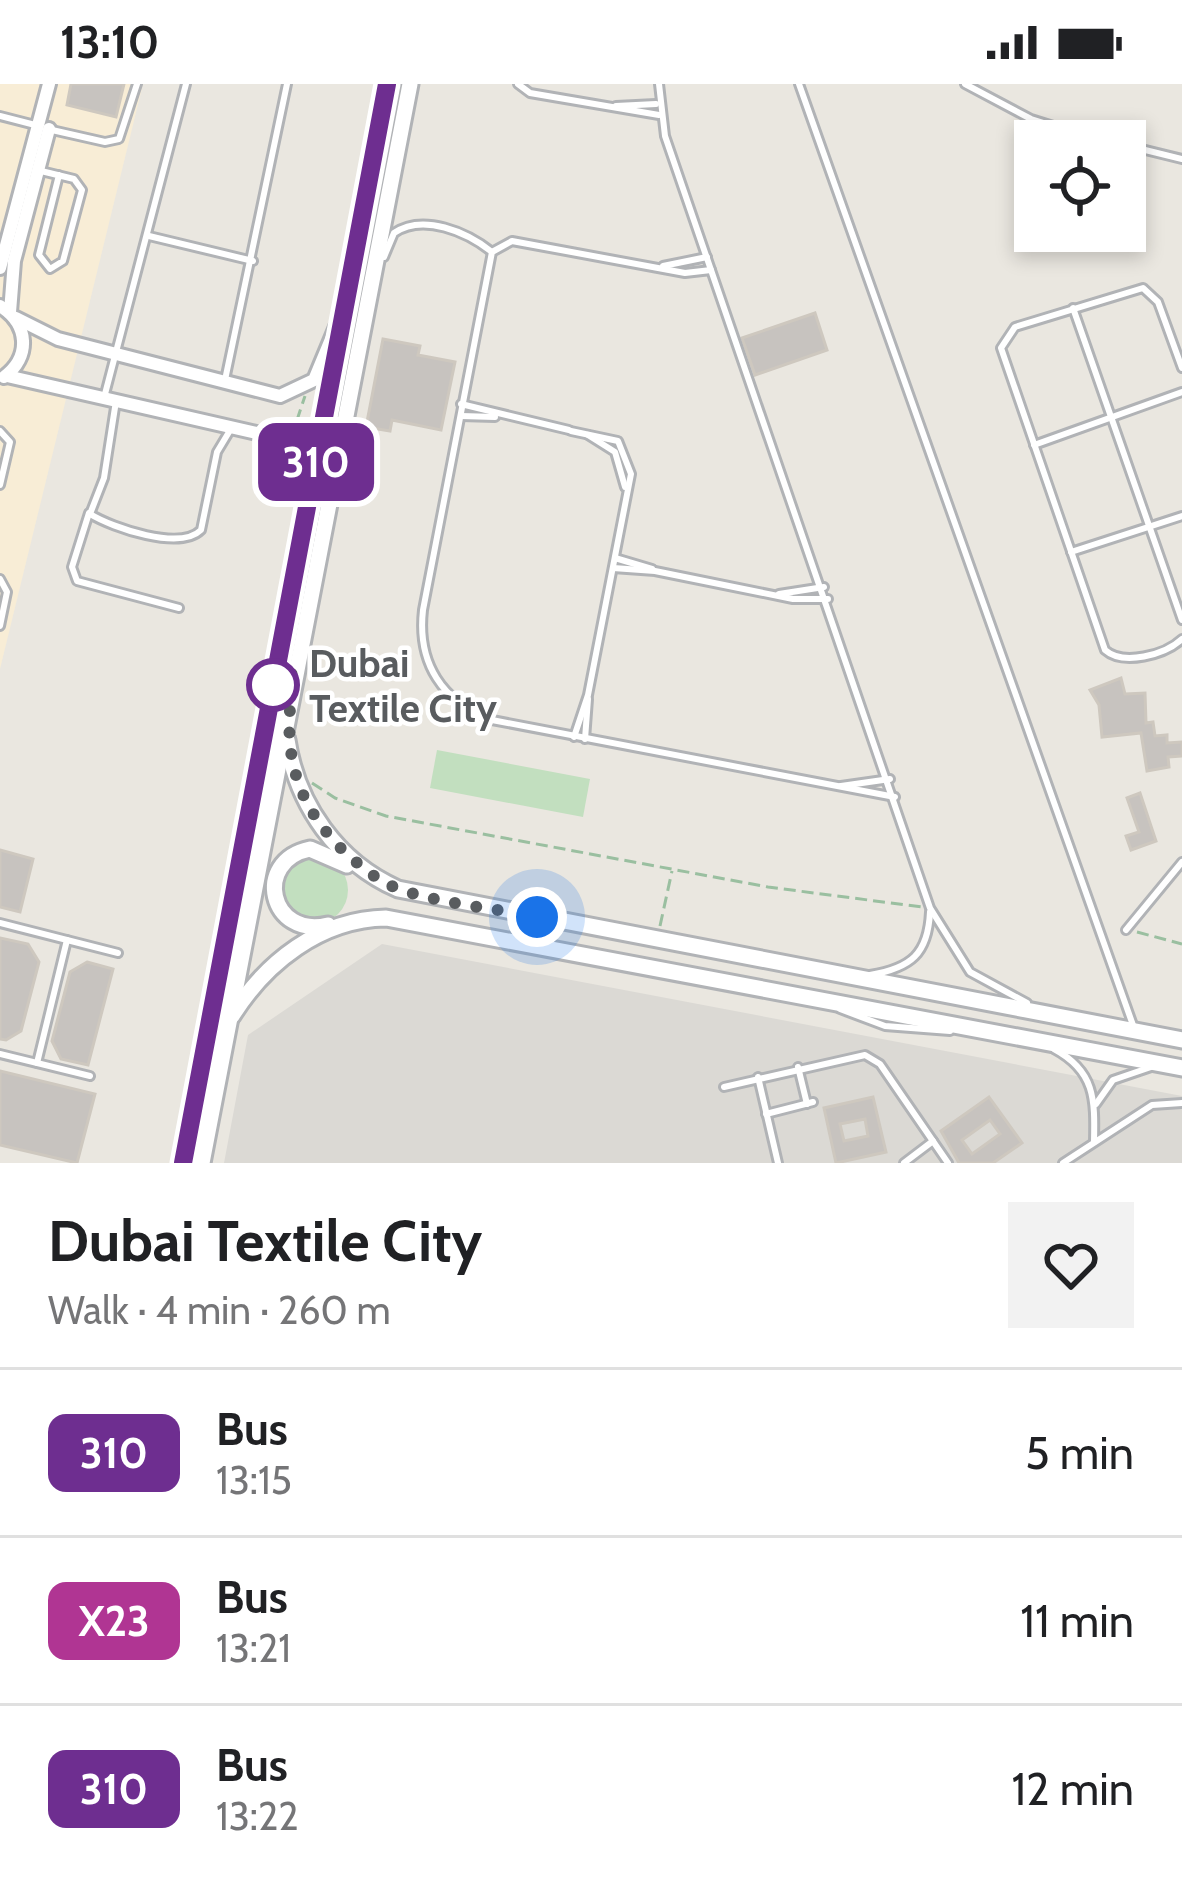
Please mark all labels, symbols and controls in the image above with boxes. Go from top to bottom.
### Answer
text: 13:10 [60,15,159,69]
map controls [1014,120,1146,252]
button: locate [1014,120,1146,252]
line badge: 310 [247,423,385,501]
text: 310 [282,436,350,488]
place label: Dubai Textile City [309,639,497,732]
marker: Dubai Textile City [248,660,298,710]
your location [507,887,567,947]
button: heart [1008,1202,1134,1328]
text: Dubai Textile City [48,1206,482,1275]
text: Walk · 4 min · 260 m [48,1286,391,1334]
text: Bus [216,1402,288,1456]
text: 5 min [1025,1426,1134,1480]
text: 310 [80,1427,148,1479]
text: 13:15 [216,1456,292,1504]
text: Bus [216,1570,288,1624]
text: 11 min [1020,1594,1134,1648]
text: X23 [78,1595,150,1647]
text: 13:21 [216,1624,291,1672]
text: Bus [216,1738,288,1792]
text: 12 min [1011,1762,1134,1816]
text: 310 [80,1763,148,1815]
text: 13:22 [216,1792,299,1840]

